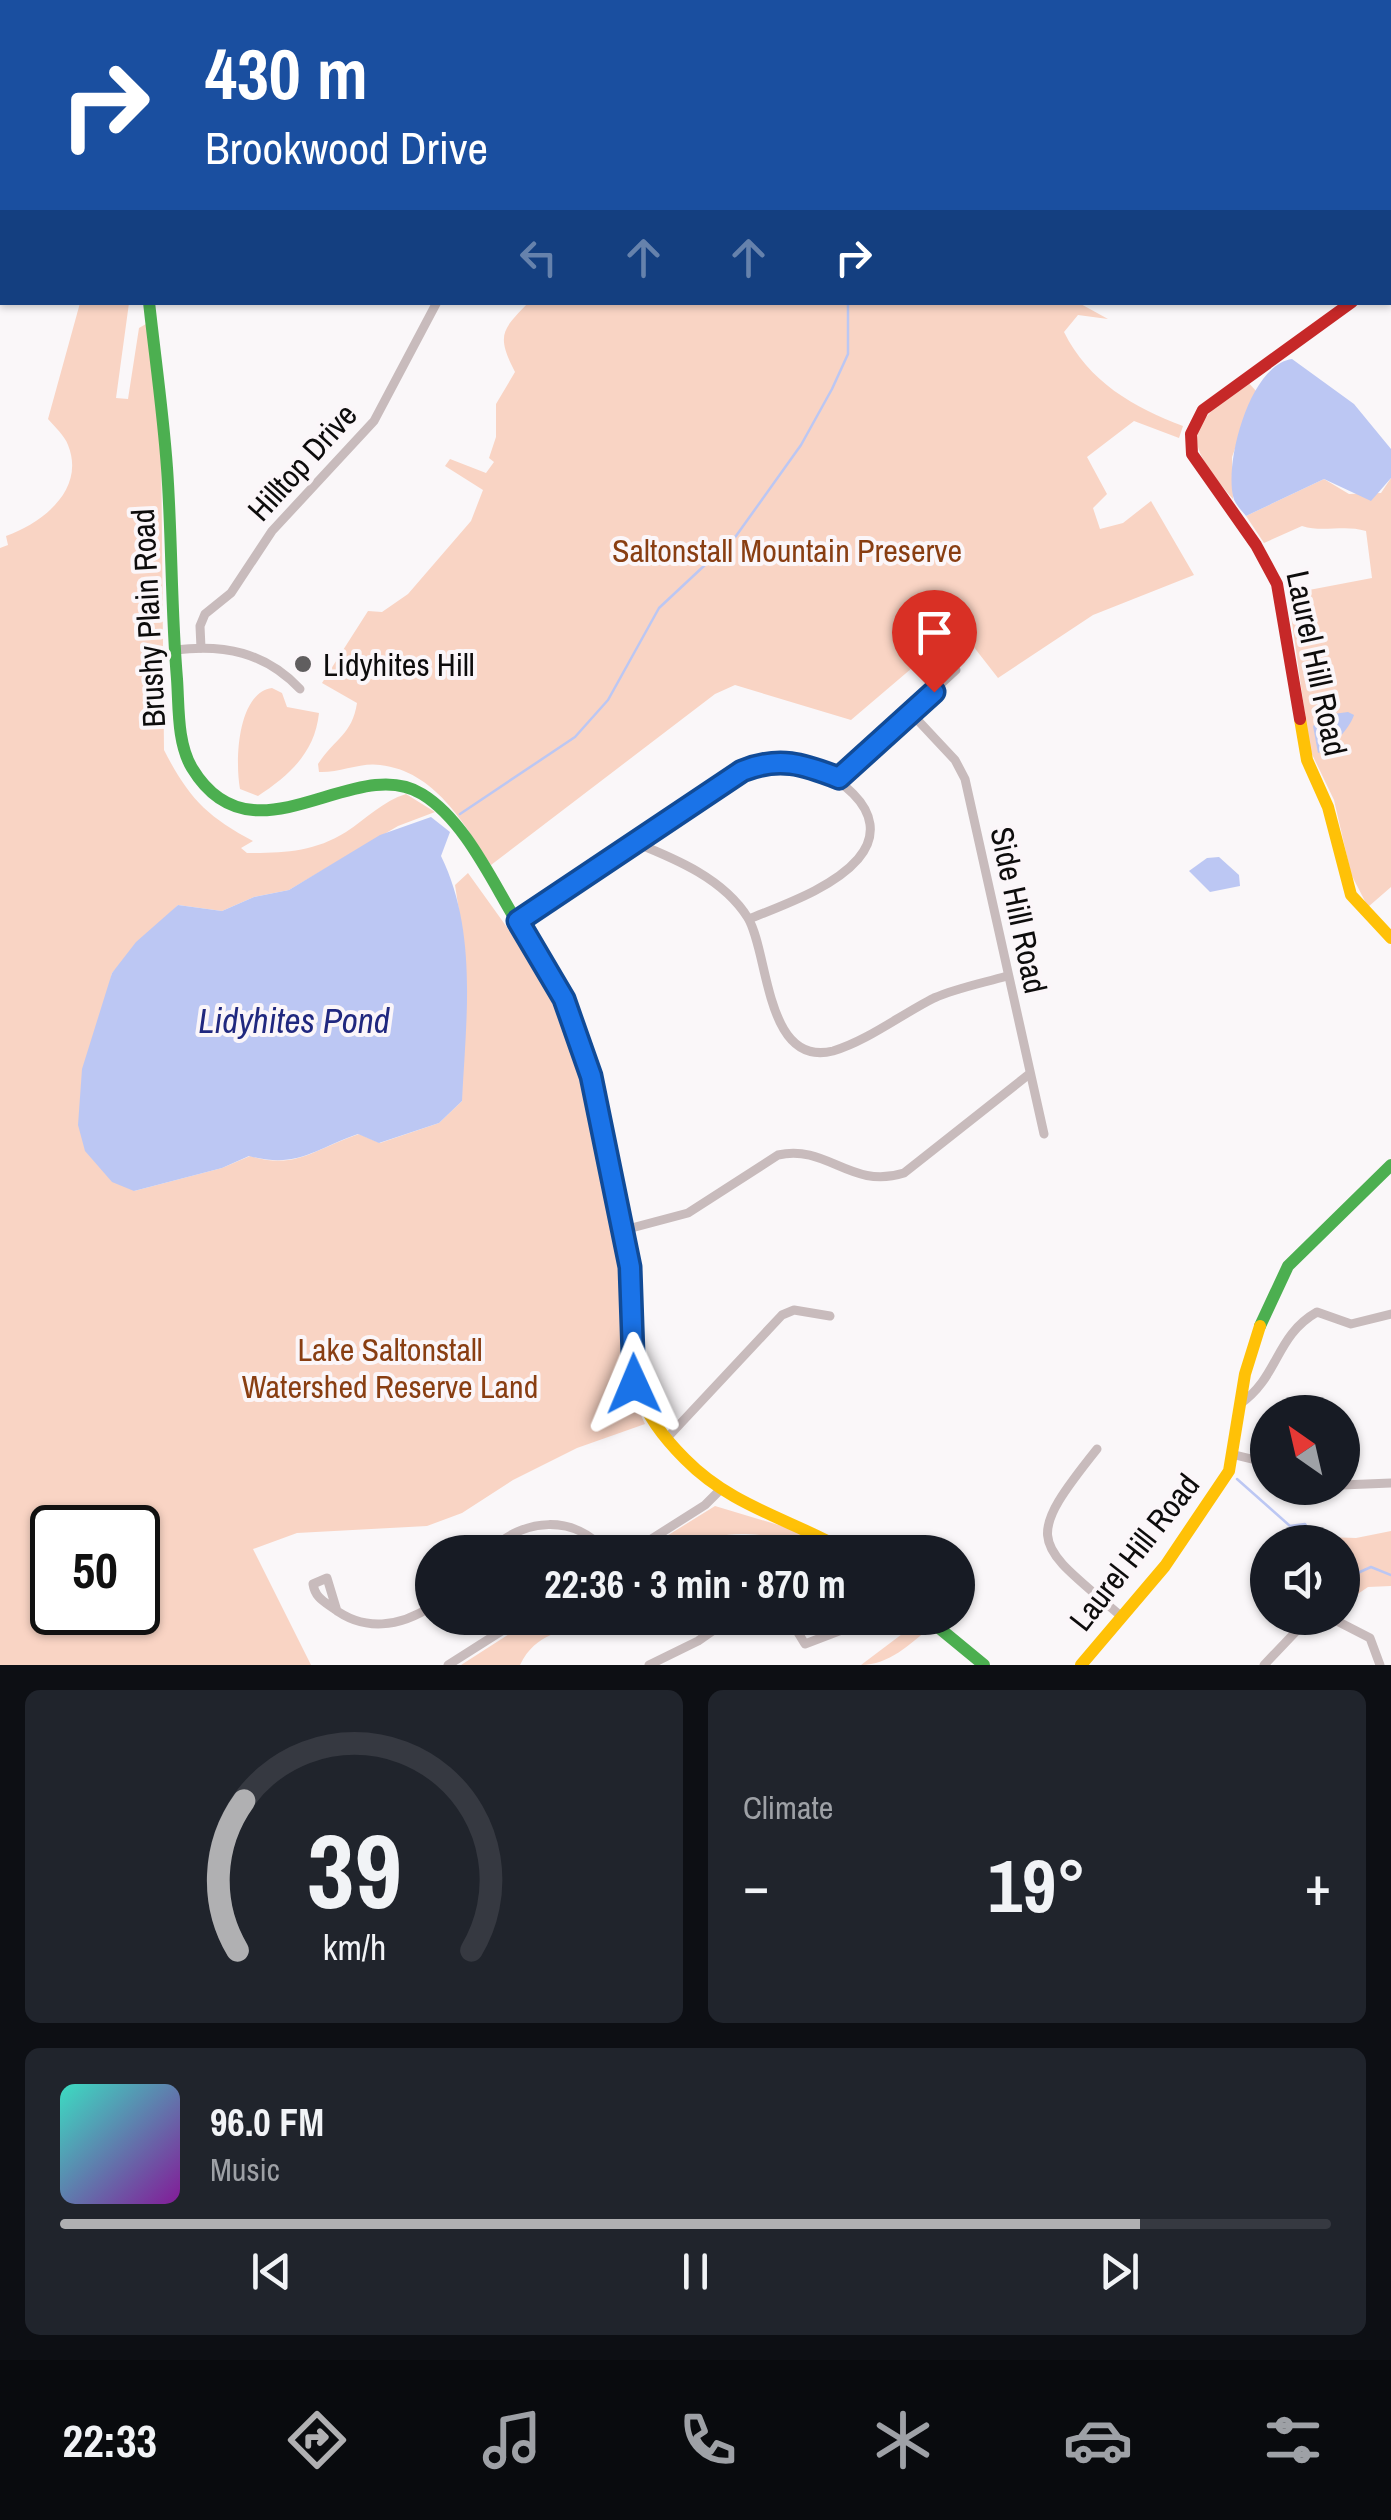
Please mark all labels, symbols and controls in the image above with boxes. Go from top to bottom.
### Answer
text: 430 m [205,27,368,121]
icon: right [40,40,170,170]
text: Brookwood Drive [205,117,488,178]
icon: left [511,230,566,285]
icon: ahead [616,230,671,285]
icon: ahead [721,230,776,285]
icon: right [826,230,881,285]
street label: Hilltop Drive [238,394,366,530]
street label: Brushy Plain Road [121,508,175,728]
park label: Saltonstall Mountain Preserve [612,529,962,572]
street label: Laurel Hill Road [1276,567,1358,759]
pin [892,590,977,693]
icon: arrive [907,605,962,660]
place label: Lidyhites Hill [323,643,475,686]
marker: Lidyhites Hill [292,653,314,675]
street label: Side Hill Road [980,823,1058,997]
water label: Lidyhites Pond [198,997,391,1044]
park label: Lake Saltonstall Watershed Reserve Land [242,1328,538,1408]
position arrow [582,1332,686,1436]
north arrow [1250,1395,1360,1505]
map controls [1250,1395,1360,1635]
street label: Laurel Hill Road [1059,1465,1209,1639]
speed limit sign: 50 [30,1505,160,1635]
button: sound [1250,1525,1360,1635]
text: 22:36 · 3 min · 870 m [544,1559,846,1610]
text: Climate [743,1786,833,1829]
text: 39 [307,1800,401,1940]
text: 19° [988,1834,1086,1935]
text: − [743,1848,769,1922]
text: + [1305,1848,1331,1922]
text: km/h [322,1923,386,1971]
text: 96.0 FM [210,2097,324,2148]
text: Music [210,2148,280,2191]
icon: previous [244,2244,299,2299]
icon: pause [668,2244,723,2299]
icon: next [1092,2244,1147,2299]
icon: directions [282,2405,352,2475]
icon: music [477,2405,547,2475]
icon: phone [673,2405,743,2475]
icon: climate [868,2405,938,2475]
icon: car [1063,2405,1133,2475]
icon: filters [1258,2405,1328,2475]
text: 22:33 [63,2410,157,2471]

